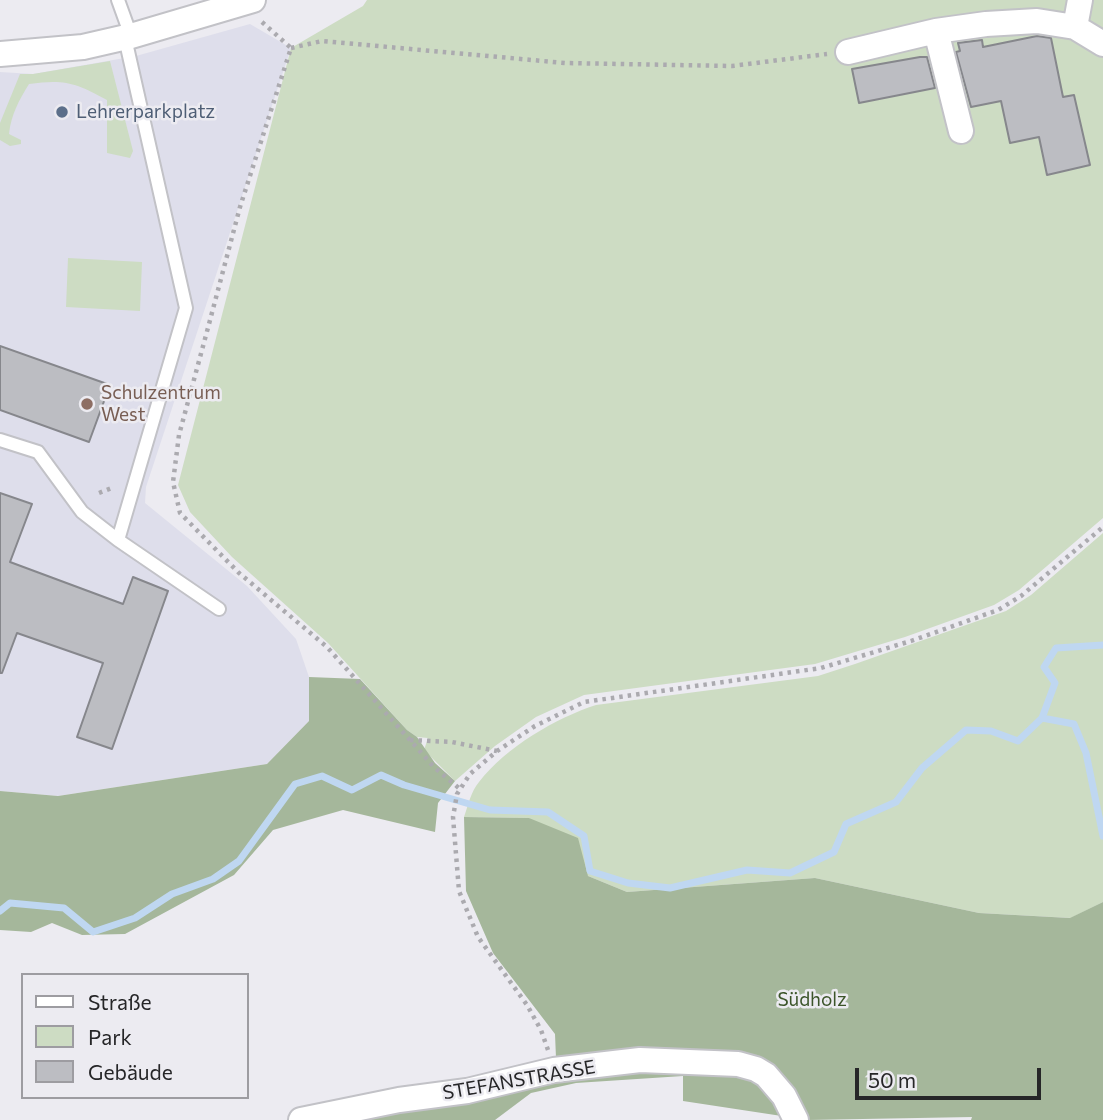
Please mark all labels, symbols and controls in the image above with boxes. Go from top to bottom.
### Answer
place label: Lehrerparkplatz [76,101,215,123]
marker: Lehrerparkplatz [54,104,70,120]
place label: Schulzentrum West [101,382,221,426]
marker: Schulzentrum West [79,396,95,412]
legend [21,973,248,1099]
text: Straße [88,989,152,1014]
park label: Südholz [777,989,847,1011]
text: Park [88,1024,132,1049]
scale bar [858,1054,1044,1098]
street label: STEFANSTRASSE [441,1055,597,1105]
text: Gebäude [88,1059,173,1084]
text: 50 m [868,1067,916,1092]

